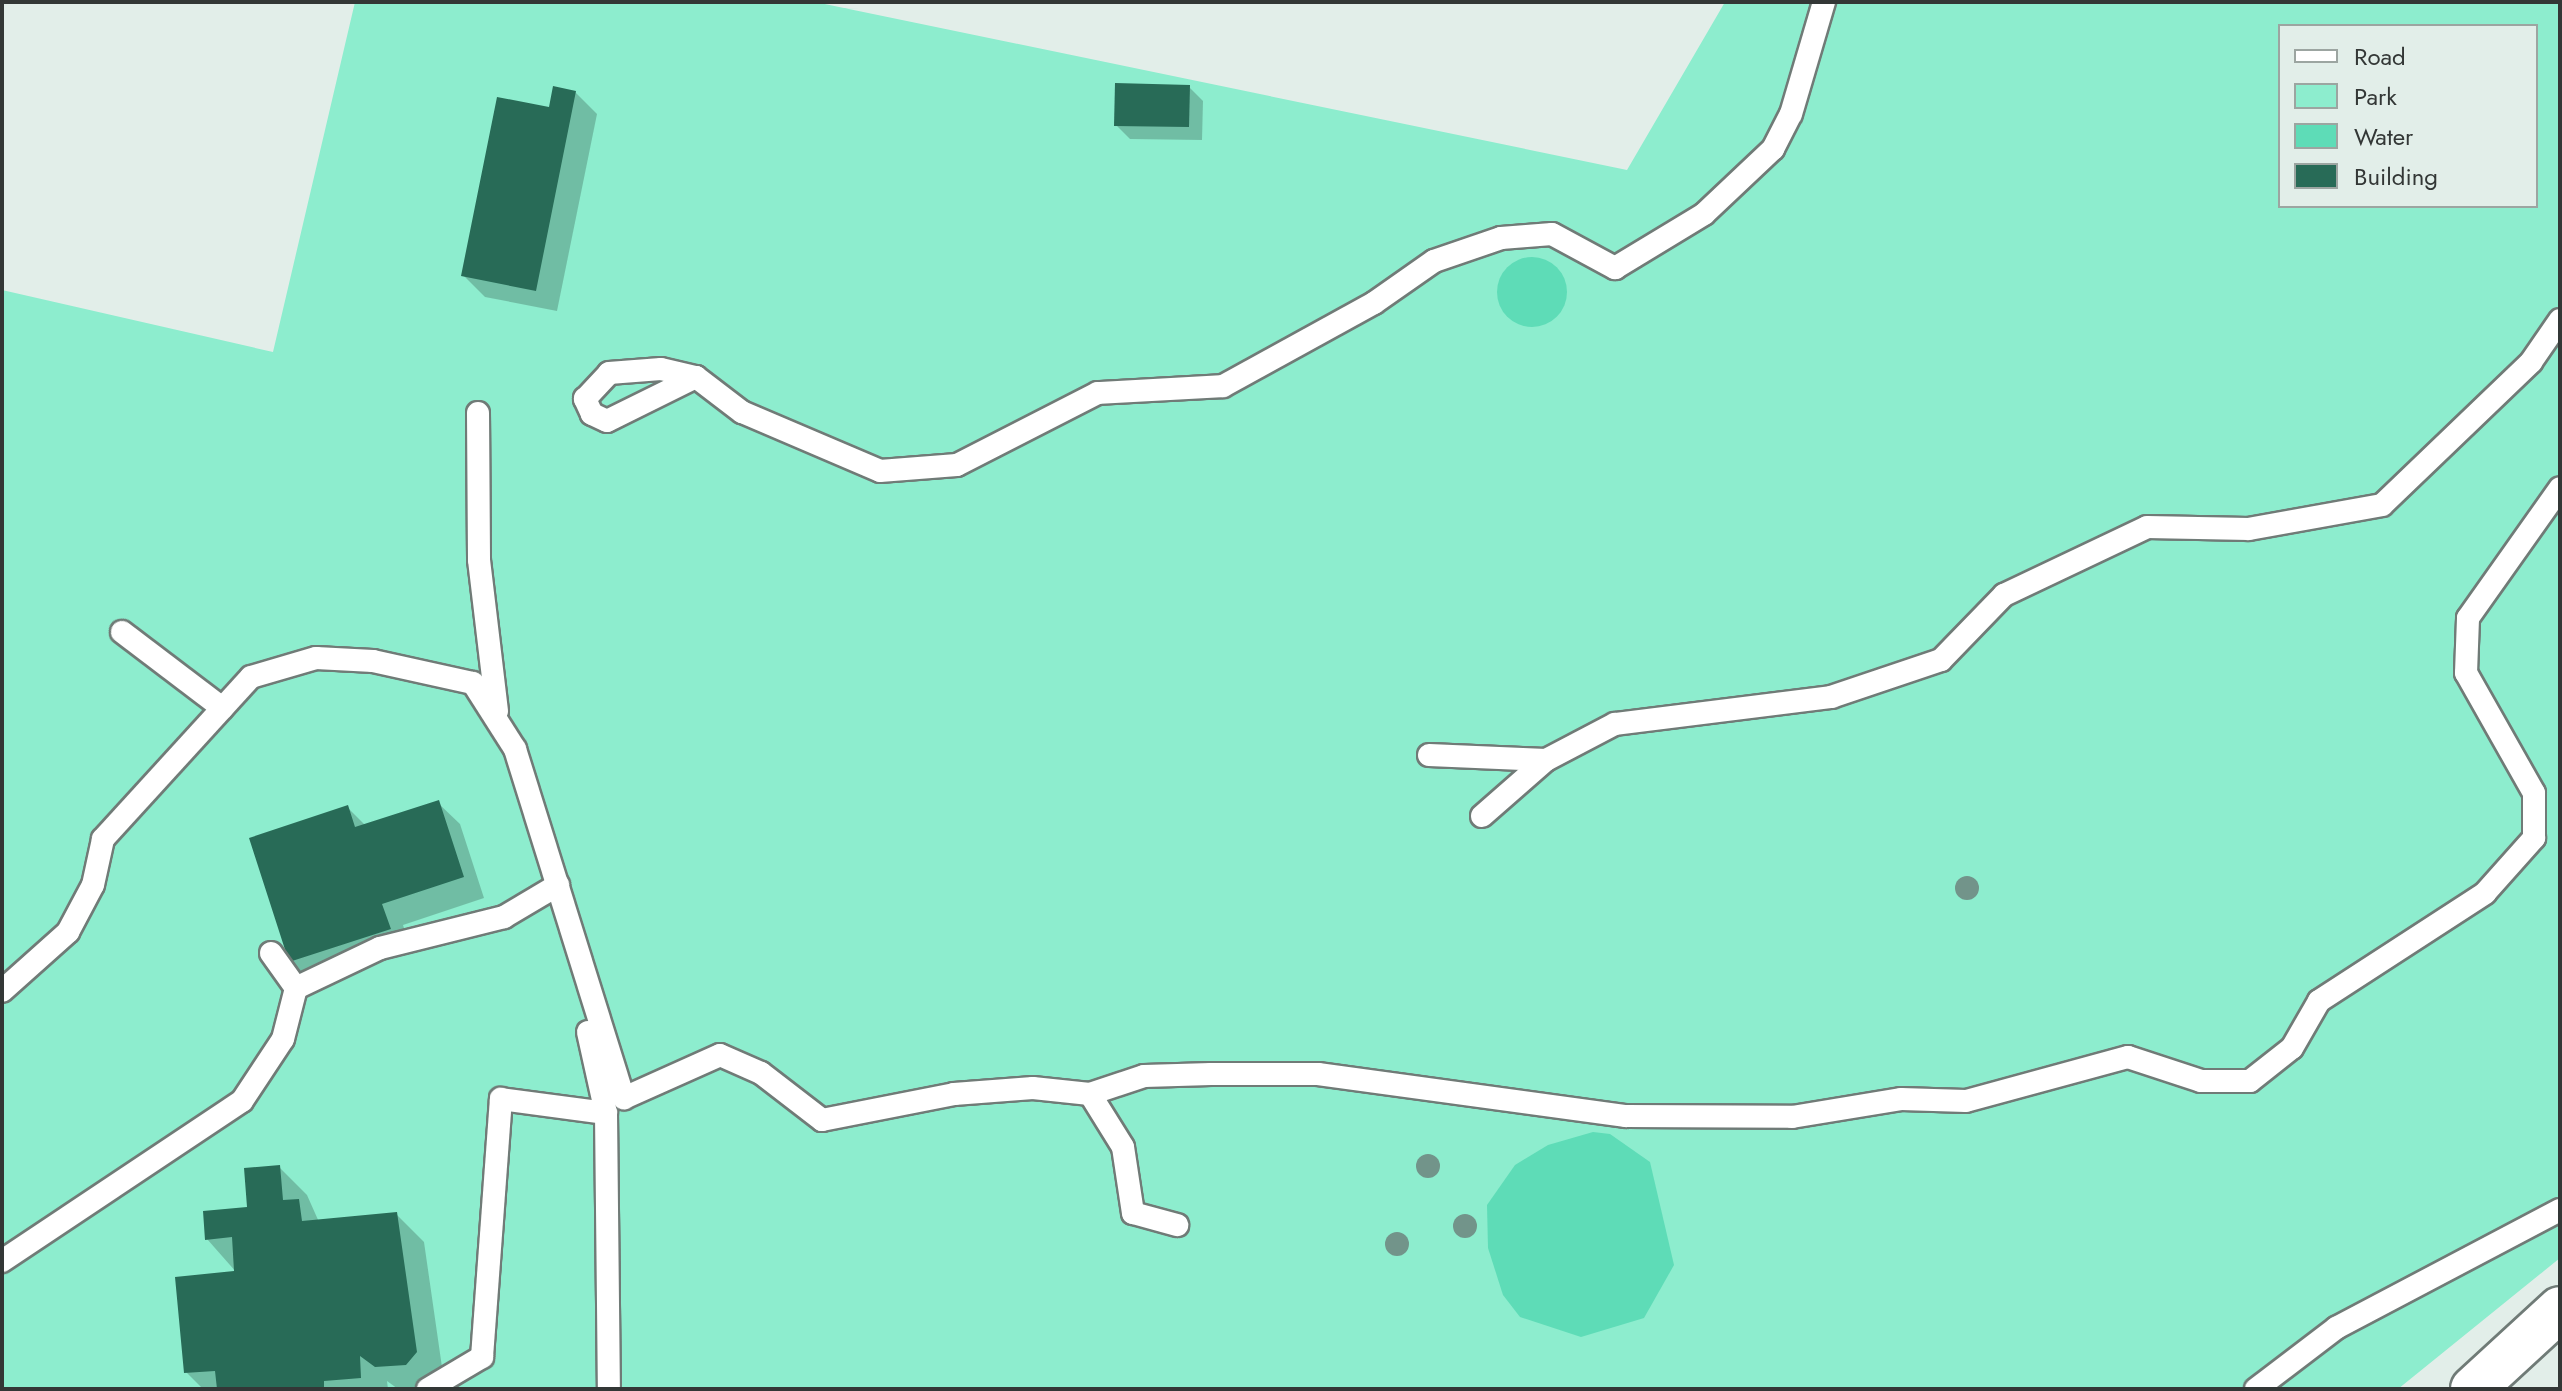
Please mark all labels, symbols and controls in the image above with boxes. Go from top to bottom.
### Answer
legend [2278,24,2538,208]
text: Road [2354,39,2406,74]
text: Park [2354,79,2397,114]
text: Water [2354,119,2413,154]
text: Building [2354,159,2438,194]

